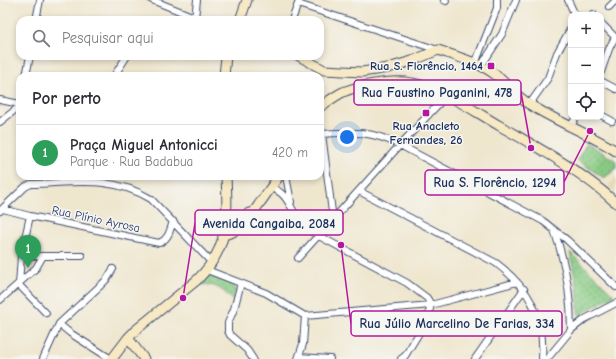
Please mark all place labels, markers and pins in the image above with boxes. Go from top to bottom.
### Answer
place label: Rua S. Florêncio, 1464 [370,59,483,73]
marker: Rua S. Florêncio, 1464 [486,61,496,71]
callout: Rua Faustino Paganini, 478 [354,80,521,105]
marker: Rua Anacleto Fernandes, 26 [421,108,431,118]
place label: Rua Anacleto Fernandes, 26 [390,119,462,147]
callout: Rua S. Florêncio, 1294 [425,170,564,195]
callout: Avenida Cangaiba, 2084 [195,210,343,235]
pin: 1 [15,235,41,268]
callout: Rua Júlio Marcelino De Farias, 334 [351,311,562,336]

